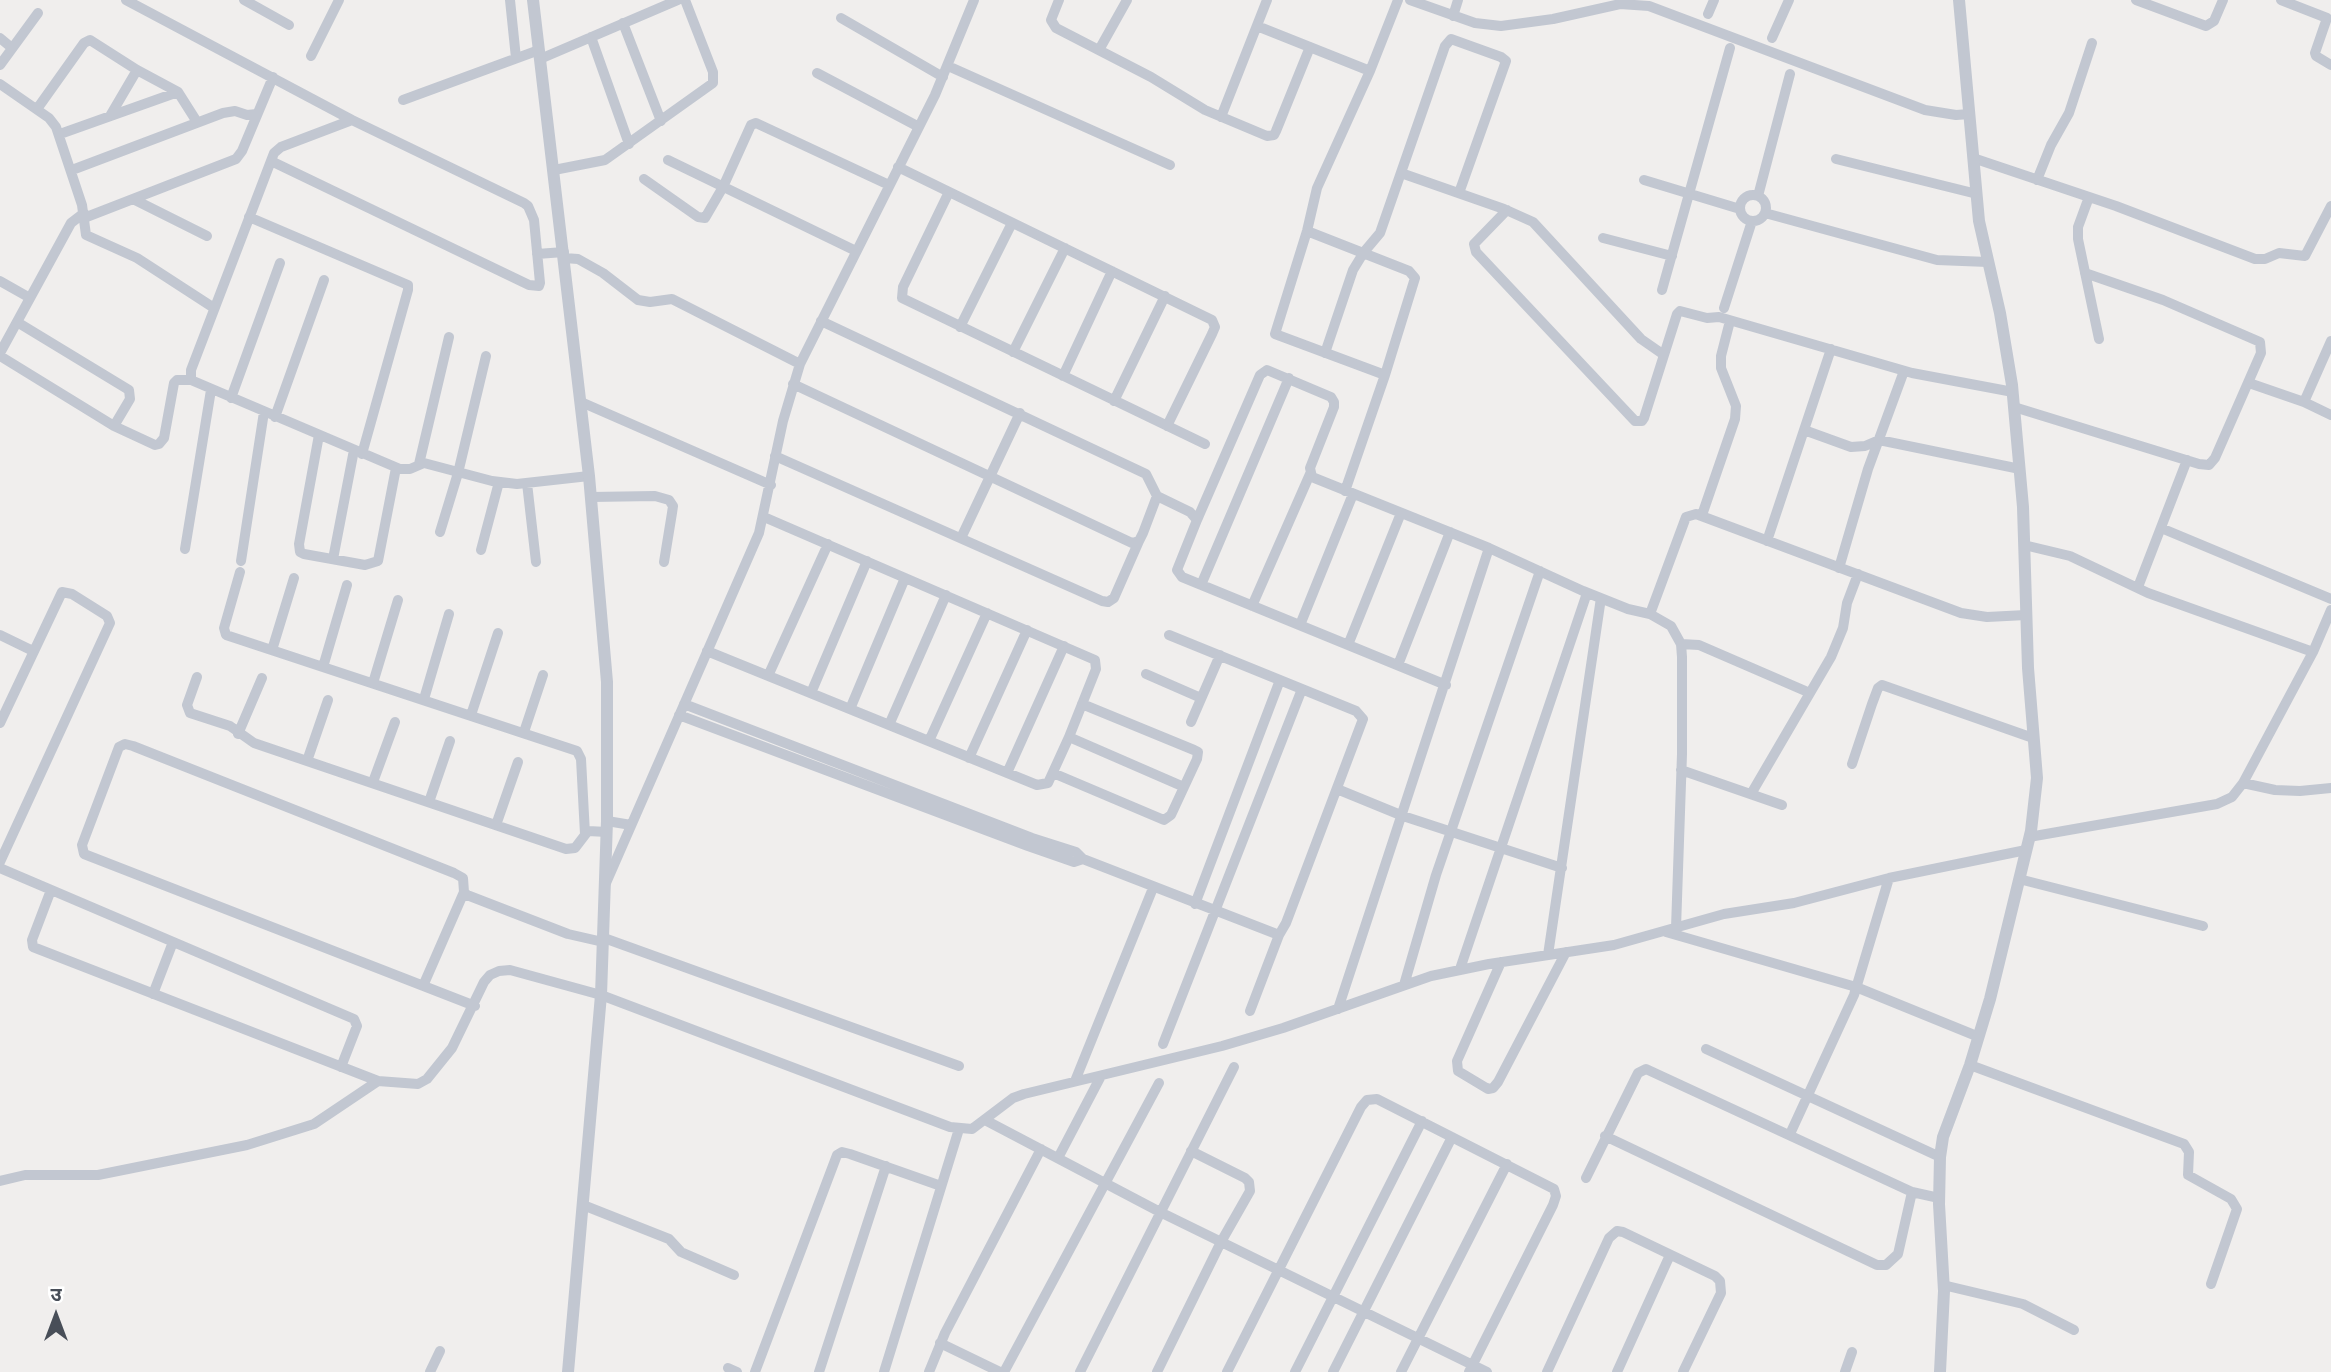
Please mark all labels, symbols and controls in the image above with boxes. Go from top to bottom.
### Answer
north arrow [21,1281,91,1351]
text: उ [50,1283,62,1306]

